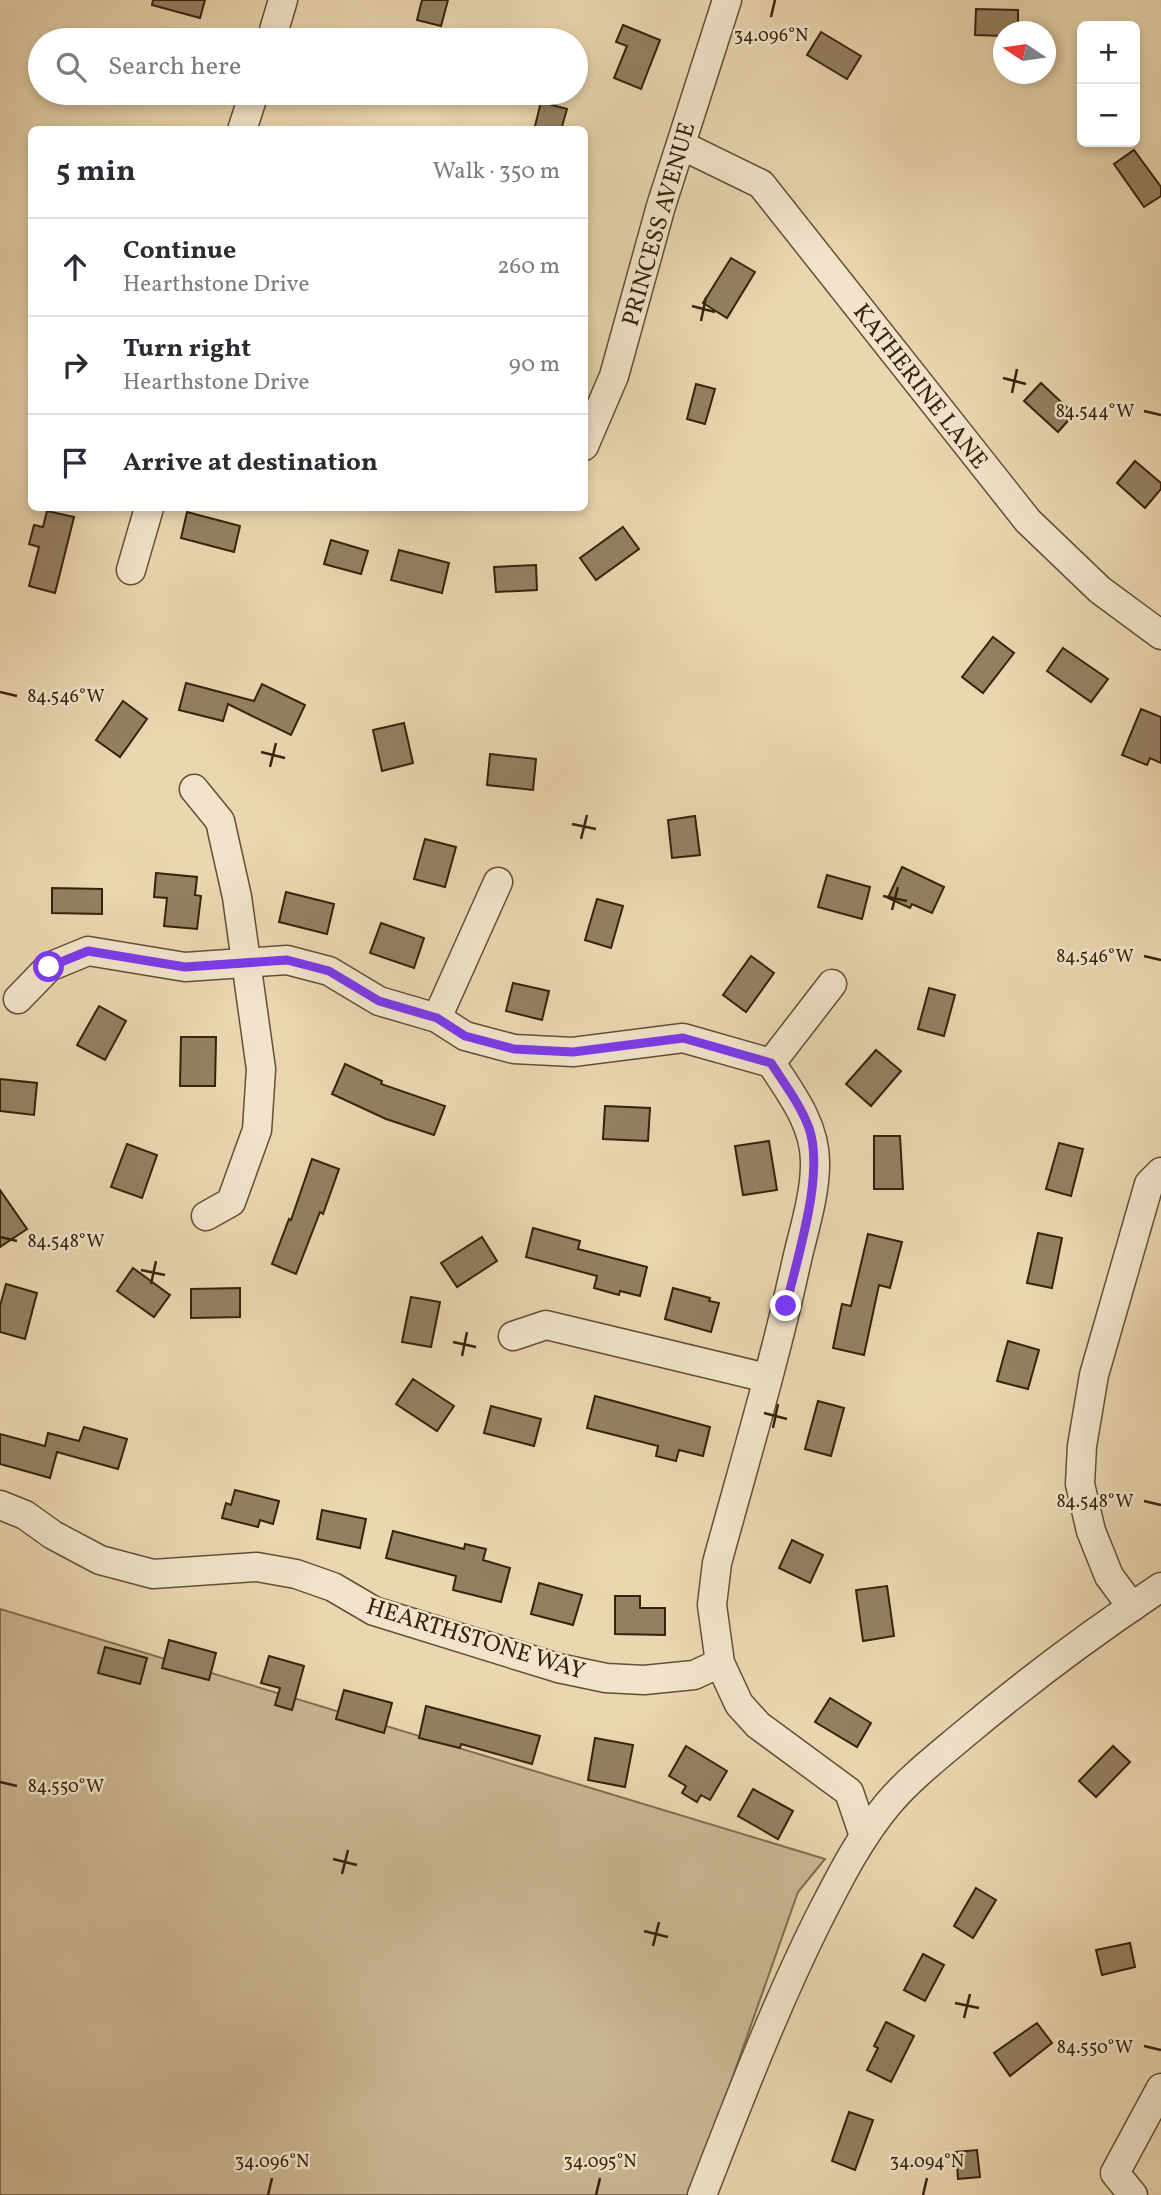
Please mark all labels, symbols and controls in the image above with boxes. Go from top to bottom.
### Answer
north arrow [993,21,1056,84]
map controls [1077,21,1140,147]
button: + [1077,21,1140,84]
text: 34.096°N [734,24,808,49]
search box [28,28,588,105]
icon: search [52,48,90,86]
text: Search here [108,49,241,85]
button: − [1077,84,1140,147]
street label: PRINCESS AVENUE [615,119,705,330]
text: 5 min [56,151,136,193]
text: Walk · 350 m [433,156,560,188]
text: Continue [123,233,236,269]
icon: ahead [56,248,94,286]
text: 260 m [497,251,560,283]
text: Hearthstone Drive [123,269,309,301]
street label: KATHERINE LANE [844,297,995,477]
text: Turn right [123,331,251,367]
icon: right [56,346,94,384]
text: 90 m [509,349,560,381]
text: Hearthstone Drive [123,367,309,399]
text: 84.544°W [1056,400,1134,425]
icon: arrive [56,444,94,482]
text: Arrive at destination [123,445,378,481]
text: 84.546°W [27,685,105,710]
text: 84.546°W [1056,945,1134,970]
route start [33,951,64,982]
text: 84.548°W [27,1230,105,1255]
route end [770,1290,801,1321]
text: 84.548°W [1056,1490,1134,1515]
street label: HEARTHSTONE WAY [362,1590,589,1689]
text: 84.550°W [28,1775,104,1800]
text: 84.550°W [1057,2036,1133,2061]
text: 34.096°N [235,2150,309,2175]
text: 34.095°N [563,2150,637,2175]
text: 34.094°N [890,2150,964,2175]

